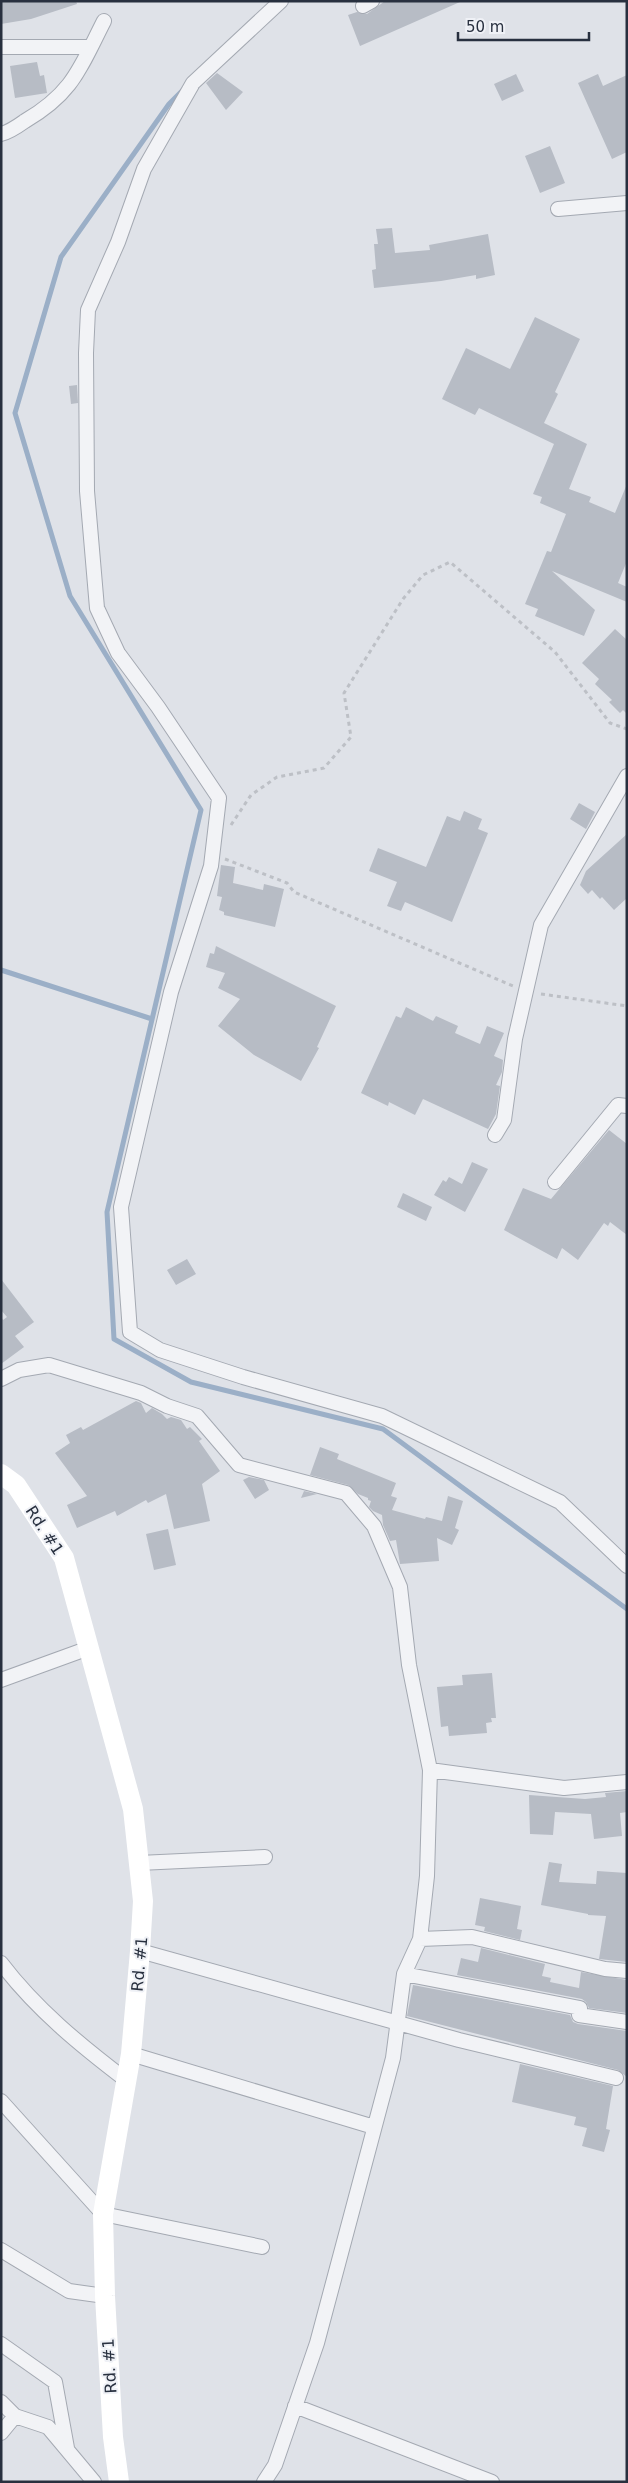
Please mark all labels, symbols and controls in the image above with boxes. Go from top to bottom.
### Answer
scale bar [458,10,589,42]
text: 50 m [466,18,504,36]
street label: Rd. #1 [22,1502,68,1559]
street label: Rd. #1 [128,1936,151,1992]
street label: Rd. #1 [99,2338,120,2394]

